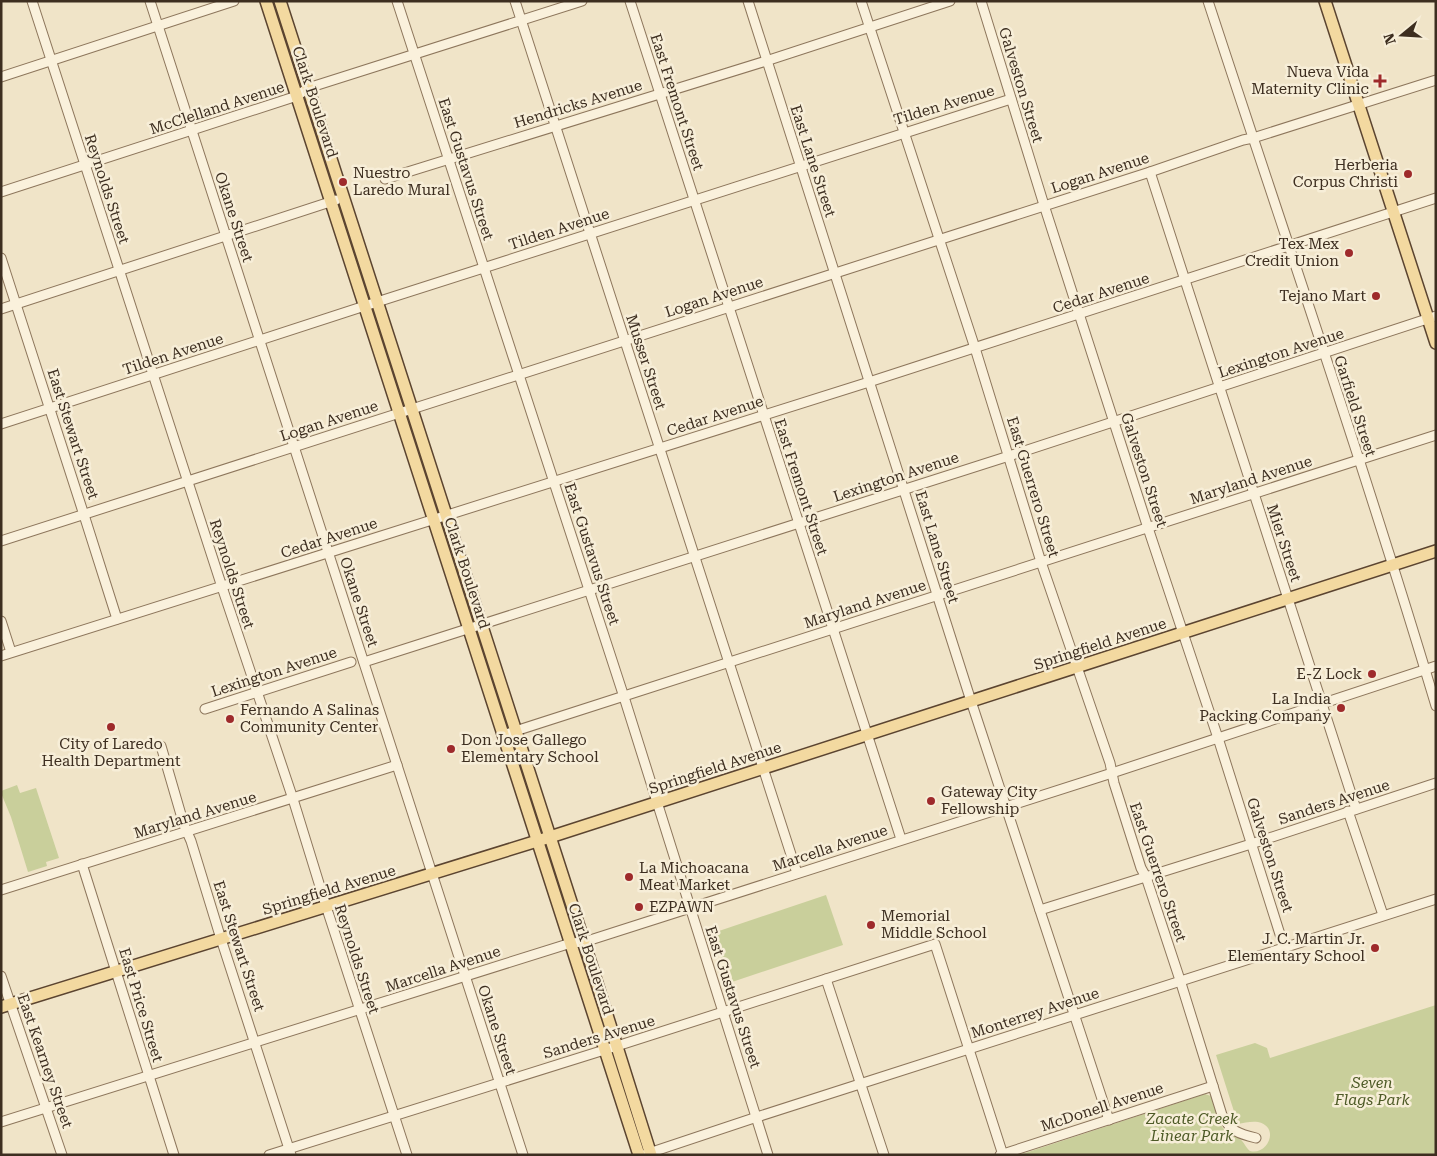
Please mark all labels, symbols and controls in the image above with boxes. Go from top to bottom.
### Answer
north arrow [1377,10,1427,60]
street label: Galveston Street [995,25,1047,145]
street label: East Fremont Street [646,31,708,173]
text: N [1380,31,1399,47]
street label: Clark Boulevard [288,44,342,161]
place label: Nueva Vida Maternity Clinic [1251,63,1369,98]
marker: Nueva Vida Maternity Clinic [1373,74,1387,88]
street label: Hendricks Avenue [512,76,644,132]
street label: McClelland Avenue [147,78,287,138]
street label: Tilden Avenue [891,81,997,129]
street label: East Gustavus Street [435,96,498,243]
street label: East Lane Street [786,103,840,220]
street label: Reynolds Street [81,132,133,246]
street label: Logan Avenue [1049,149,1151,197]
place label: Herberia Corpus Christi [1293,156,1398,191]
place label: Nuestro Laredo Mural [353,164,450,199]
marker: Herberia Corpus Christi [1402,168,1414,180]
street label: Okane Street [211,170,257,265]
marker: Nuestro Laredo Mural [337,176,349,188]
street label: Tilden Avenue [506,204,612,254]
place label: Tex Mex Credit Union [1245,235,1339,270]
marker: Tex Mex Credit Union [1343,247,1355,259]
street label: Cedar Avenue [1050,269,1152,317]
street label: Logan Avenue [663,273,765,321]
place label: Tejano Mart [1279,287,1366,305]
marker: Tejano Mart [1370,290,1382,302]
street label: Musser Street [622,312,670,412]
street label: Lexington Avenue [1216,324,1346,382]
street label: Tilden Avenue [120,329,226,379]
street label: Garfield Street [1330,353,1380,459]
street label: East Stewart Street [43,366,103,502]
street label: Cedar Avenue [664,392,766,440]
street label: Logan Avenue [278,397,380,445]
street label: Galveston Street [1117,410,1171,530]
street label: East Guerrero Street [1003,414,1063,560]
street label: East Fremont Street [770,416,832,558]
street label: Lexington Avenue [831,448,961,506]
street label: Maryland Avenue [1188,452,1314,508]
street label: East Gustavus Street [561,481,624,628]
street label: East Lane Street [911,489,963,606]
street label: Mier Street [1263,502,1305,584]
street label: Cedar Avenue [278,514,380,562]
street label: Clark Boulevard [440,515,494,632]
street label: Reynolds Street [206,517,258,631]
street label: Okane Street [336,555,382,650]
street label: Maryland Avenue [802,576,928,632]
street label: Springfield Avenue [1031,614,1169,674]
street label: Lexington Avenue [209,643,339,701]
place label: E-Z Lock [1296,665,1362,683]
marker: E-Z Lock [1366,668,1378,680]
place label: La India Packing Company [1199,690,1331,725]
place label: Fernando A Salinas Community Center [240,701,379,736]
marker: La India Packing Company [1335,702,1347,714]
marker: Fernando A Salinas Community Center [224,713,236,725]
marker: City of Laredo Health Department [105,721,117,733]
place label: Don Jose Gallego Elementary School [461,731,599,766]
place label: City of Laredo Health Department [41,735,181,770]
street label: Springfield Avenue [646,738,784,798]
marker: Don Jose Gallego Elementary School [445,743,457,755]
street label: Sanders Avenue [1276,776,1392,828]
place label: Gateway City Fellowship [941,783,1037,818]
street label: Maryland Avenue [132,788,258,842]
marker: Gateway City Fellowship [925,795,937,807]
street label: Galveston Street [1243,795,1297,915]
street label: East Guerrero Street [1126,800,1190,945]
street label: Marcella Avenue [770,821,890,875]
place label: La Michoacana Meat Market [639,859,749,894]
street label: Springfield Avenue [260,861,398,919]
marker: La Michoacana Meat Market [623,871,635,883]
street label: East Stewart Street [209,878,269,1014]
place label: EZPAWN [649,898,714,916]
street label: Clark Boulevard [564,901,618,1018]
marker: EZPAWN [633,901,645,913]
street label: Reynolds Street [331,902,383,1016]
place label: Memorial Middle School [881,907,987,942]
marker: Memorial Middle School [865,919,877,931]
street label: East Gustavus Street [702,924,765,1071]
place label: J. C. Martin Jr. Elementary School [1227,930,1365,965]
street label: Marcella Avenue [383,942,503,996]
marker: J. C. Martin Jr. Elementary School [1369,942,1381,954]
street label: East Price Street [115,946,167,1065]
street label: Okane Street [474,983,520,1078]
street label: Monterrey Avenue [969,984,1101,1042]
street label: East Kearney Street [14,991,77,1131]
street label: Sanders Avenue [541,1011,657,1063]
park label: Seven Flags Park [1333,1074,1410,1109]
street label: McDonell Avenue [1038,1079,1166,1135]
park label: Zacate Creek Linear Park [1145,1110,1239,1145]

